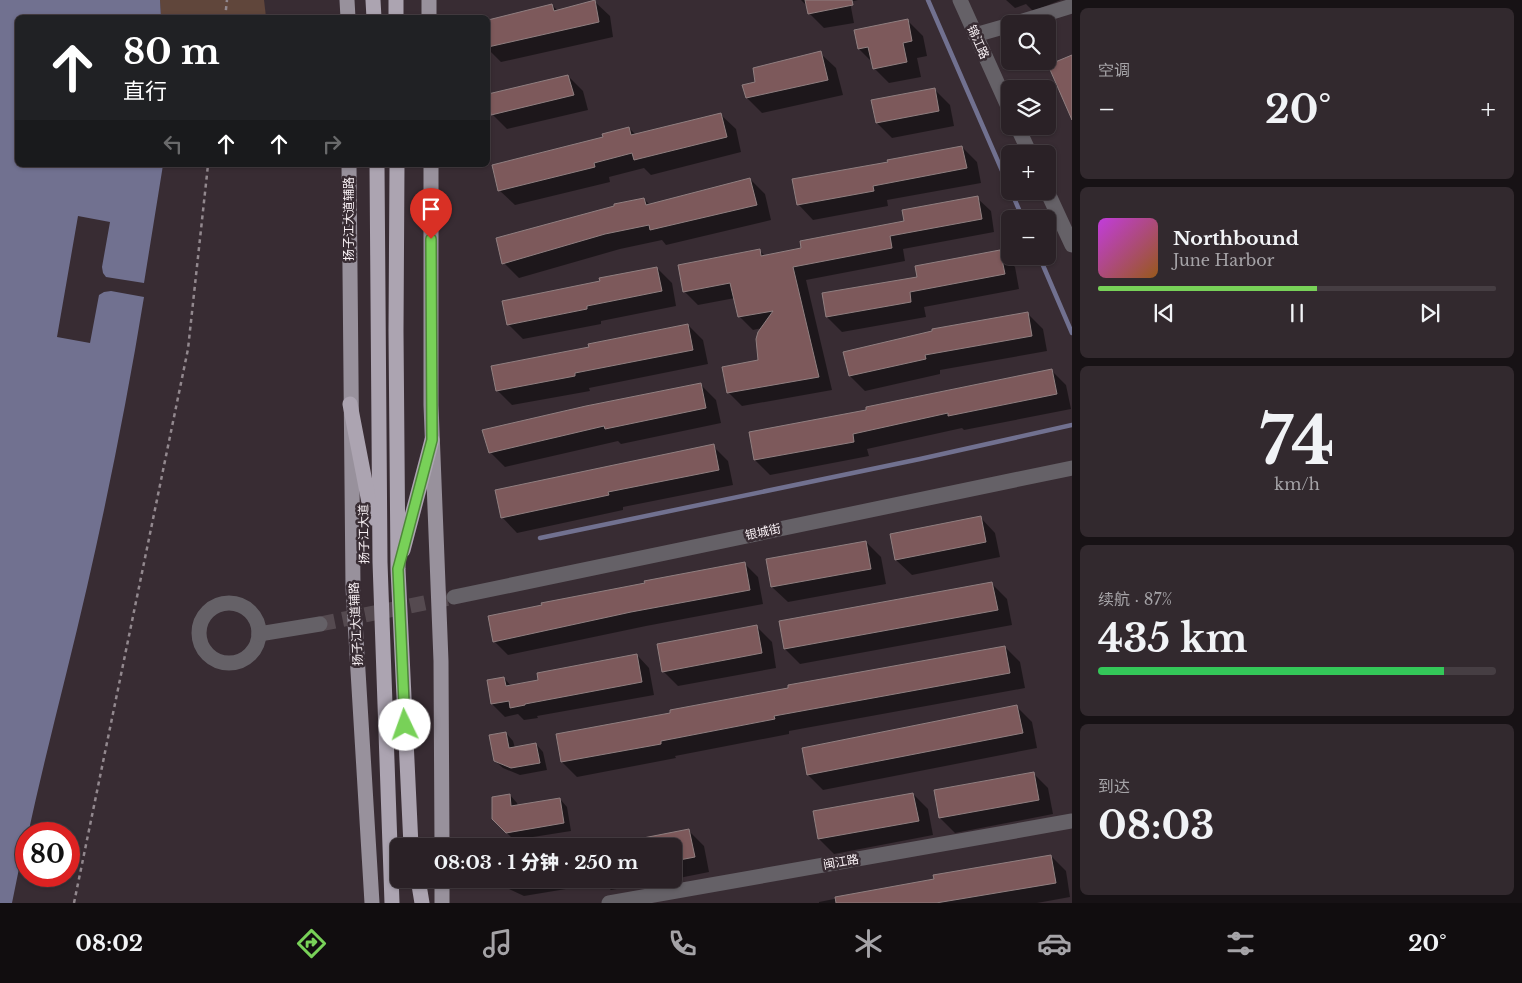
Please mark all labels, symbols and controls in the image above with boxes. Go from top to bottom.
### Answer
map controls [1001,15,1056,265]
button: search [1001,15,1056,70]
street label: 锦江路 [964,22,993,61]
text: 80 m [123,30,220,73]
icon: ahead [40,35,105,100]
text: 空调 [1098,60,1130,80]
text: 直行 [123,78,167,105]
button: layers [1001,80,1056,135]
text: 20° [1265,86,1331,133]
text: − [1098,92,1116,127]
text: + [1481,92,1496,127]
icon: left [159,130,187,158]
icon: ahead [212,130,240,158]
icon: ahead [265,130,293,158]
icon: right [318,130,346,158]
button: + [1001,145,1056,200]
street label: 扬子江大道辅路 [341,177,356,261]
pin [410,188,452,239]
icon: arrive [417,195,445,223]
button: − [1001,210,1056,265]
text: Northbound [1173,227,1299,250]
text: June Harbor [1173,250,1274,270]
icon: previous [1150,299,1178,327]
icon: pause [1283,299,1311,327]
icon: next [1416,299,1444,327]
text: 74 [1259,401,1335,482]
text: km/h [1274,474,1320,494]
street label: 扬子江大道 [355,504,372,564]
street label: 银城街 [744,520,782,543]
street label: 扬子江大道辅路 [346,582,365,666]
text: 续航 · 87% [1098,589,1172,609]
text: 435 km [1098,615,1247,662]
position arrow [378,698,430,750]
text: 到达 [1098,776,1130,796]
text: 08:03 [1098,802,1215,849]
speed limit sign: 80 [15,822,80,887]
text: 08:03 · 1 分钟 · 250 m [434,851,638,874]
street label: 闽江路 [822,851,860,872]
icon: directions [294,926,329,961]
icon: music [480,926,515,961]
icon: phone [665,926,700,961]
icon: climate [851,926,886,961]
icon: car [1037,926,1072,961]
icon: filters [1223,926,1258,961]
text: 08:02 [75,930,143,957]
text: 20° [1408,930,1447,957]

